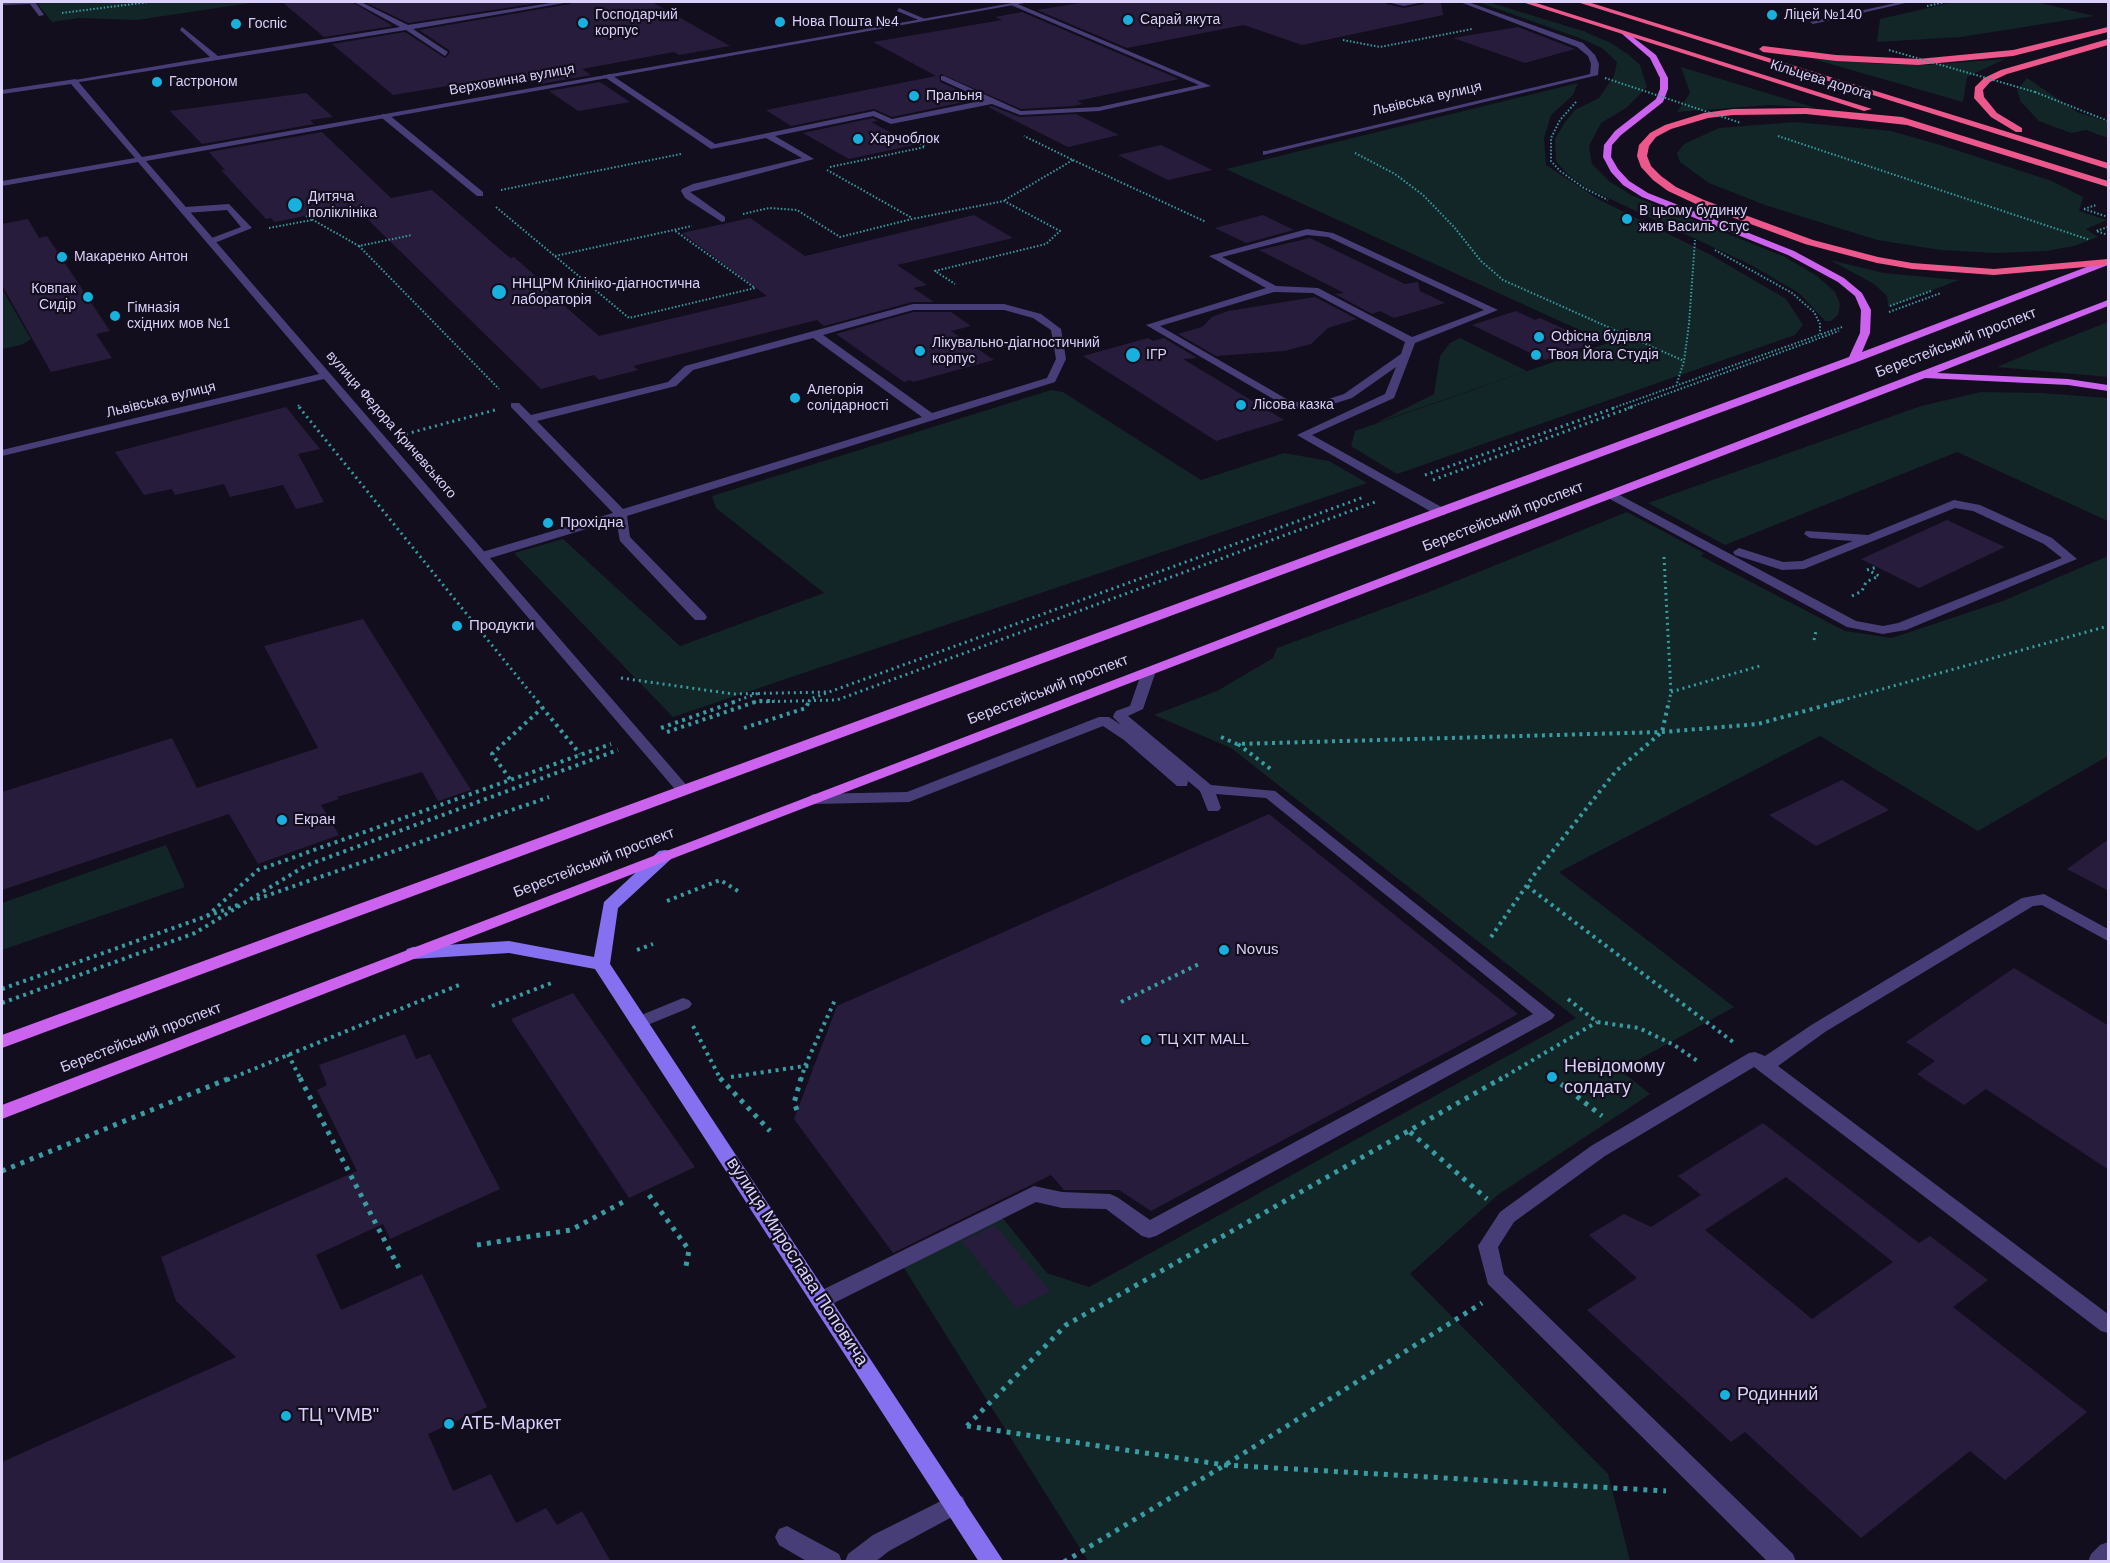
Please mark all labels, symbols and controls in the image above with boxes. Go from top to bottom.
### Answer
place label: Господарчий корпус [595,7,678,40]
place label: Ліцей №140 [1784,7,1862,23]
marker: Ліцей №140 [1765,8,1779,22]
place label: Сарай якута [1140,12,1220,28]
marker: Сарай якута [1121,13,1135,27]
place label: Нова Пошта №4 [792,14,899,30]
marker: Нова Пошта №4 [773,15,787,29]
place label: Госпіс [248,16,287,32]
marker: Господарчий корпус [576,16,590,30]
marker: Госпіс [229,17,243,31]
street label: Кільцева дорога [1768,57,1874,103]
street label: Верховинна вулиця [448,61,576,99]
place label: Гастроном [169,74,238,90]
marker: Гастроном [150,75,164,89]
street label: Львівська вулиця [1370,78,1484,120]
place label: Пральня [926,88,982,104]
marker: Пральня [907,89,921,103]
place label: Харчоблок [870,131,939,147]
marker: Харчоблок [851,132,865,146]
place label: Дитяча поліклініка [308,189,377,222]
marker: Дитяча поліклініка [286,196,304,214]
place label: В цьому будинку жив Василь Стус [1639,203,1749,236]
marker: В цьому будинку жив Василь Стус [1620,212,1634,226]
place label: Макаренко Антон [74,249,188,265]
marker: Макаренко Антон [55,250,69,264]
place label: ННЦРМ Клініко-діагностична лабораторія [512,276,700,308]
place label: Ковпак Сидір [31,281,76,314]
marker: ННЦРМ Клініко-діагностична лабораторія [490,283,508,301]
marker: Ковпак Сидір [81,290,95,304]
place label: Гімназія східних мов №1 [127,300,230,332]
street label: Берестейський проспект [1873,304,2039,382]
marker: Гімназія східних мов №1 [108,309,122,323]
place label: Офісна будівля [1551,329,1651,345]
marker: Офісна будівля [1532,330,1546,344]
place label: Лікувально-діагностичний корпус [932,335,1100,368]
marker: Лікувально-діагностичний корпус [913,344,927,358]
marker: ІГР [1124,346,1142,364]
place label: ІГР [1146,347,1167,363]
place label: Твоя Йога Студiя [1548,347,1659,363]
street label: вулиця Федора Кричевського [322,348,460,502]
marker: Твоя Йога Студiя [1529,348,1543,362]
street label: Львівська вулиця [105,378,217,422]
place label: Алегорія солідарності [807,382,889,414]
marker: Алегорія солідарності [788,391,802,405]
place label: Лісова казка [1253,397,1334,413]
marker: Лісова казка [1234,398,1248,412]
street label: Берестейський проспект [1420,478,1586,556]
place label: Прохідна [560,514,624,532]
marker: Прохідна [541,516,555,530]
place label: Продукти [469,617,534,635]
marker: Продукти [450,619,464,633]
street label: Берестейський проспект [965,651,1131,729]
place label: Екран [294,811,336,829]
marker: Екран [275,813,289,827]
street label: Берестейський проспект [511,824,677,902]
place label: Novus [1236,941,1279,959]
marker: Novus [1217,943,1231,957]
street label: Берестейський проспект [58,999,224,1077]
place label: ТЦ ХІТ MALL [1158,1031,1249,1049]
marker: ТЦ ХІТ MALL [1139,1033,1153,1047]
place label: Невідомому солдату [1564,1056,1665,1098]
marker: Невідомому солдату [1545,1070,1559,1084]
street label: вулиця Мирослава Поповича [721,1154,873,1370]
place label: Родинний [1737,1384,1818,1406]
marker: Родинний [1718,1388,1732,1402]
place label: ТЦ "VMB" [298,1405,379,1427]
marker: ТЦ "VMB" [279,1409,293,1423]
place label: АТБ-Маркет [461,1413,561,1435]
marker: АТБ-Маркет [442,1417,456,1431]

